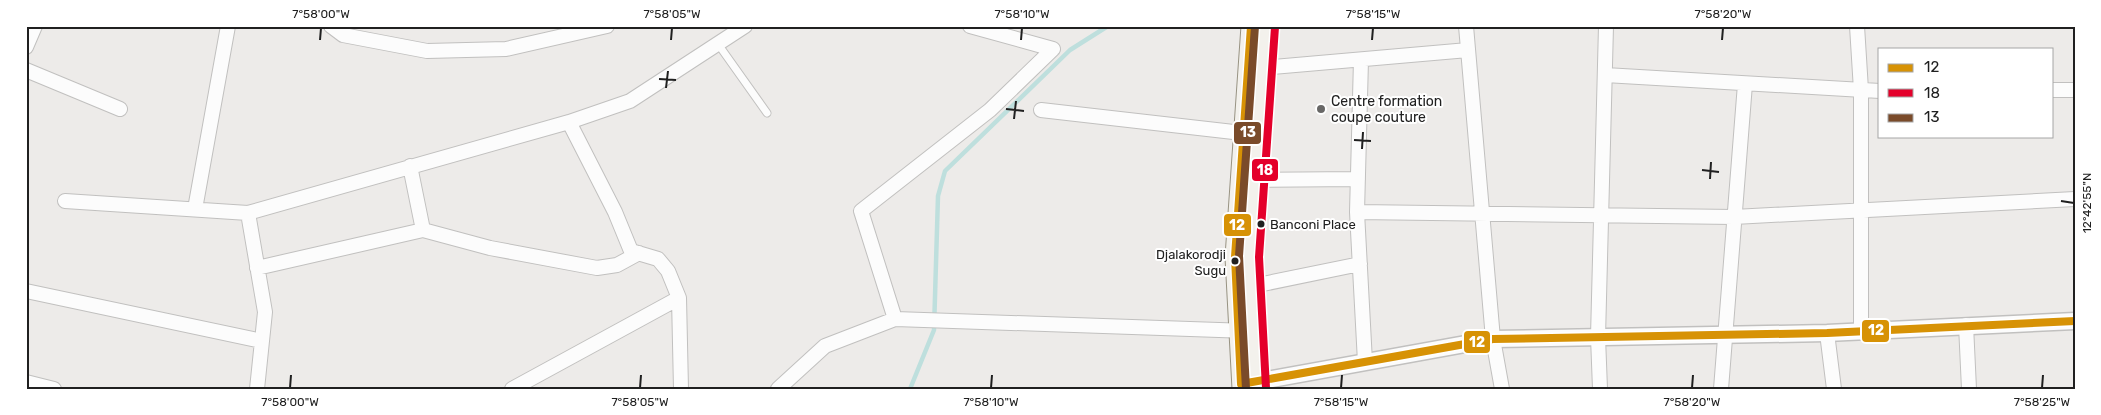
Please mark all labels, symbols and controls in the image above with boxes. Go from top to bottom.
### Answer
text: 7°58'00"W [292,7,350,21]
text: 7°58'05"W [643,7,701,21]
text: 7°58'10"W [994,7,1050,21]
text: 7°58'15"W [1346,7,1401,21]
text: 7°58'20"W [1695,7,1752,21]
legend [1878,48,2054,138]
text: 12 [1924,58,1939,76]
text: 18 [1924,84,1940,102]
place label: Centre formation coupe couture [1331,93,1442,126]
marker: Centre formation coupe couture [1315,103,1327,115]
text: 13 [1924,108,1939,126]
line badge: 13 [1233,121,1262,145]
text: 13 [1240,124,1256,141]
line badge: 18 [1251,158,1279,182]
text: 18 [1257,162,1273,179]
text: 12°42'55"N [2080,173,2094,233]
line badge: 12 [1223,213,1252,237]
text: 12 [1229,217,1245,234]
place label: Banconi Place [1270,217,1356,232]
marker: Banconi Place [1256,219,1266,229]
place label: Djalakorodji Sugu [1156,247,1226,279]
marker: Djalakorodji Sugu [1230,256,1240,266]
line badge: 12 [1861,319,1890,343]
text: 12 [1868,322,1884,339]
line badge: 12 [1463,330,1491,354]
text: 12 [1469,334,1485,351]
text: 7°58'00"W [261,395,319,409]
text: 7°58'05"W [611,395,669,409]
text: 7°58'10"W [963,395,1019,409]
text: 7°58'15"W [1314,395,1369,409]
text: 7°58'20"W [1664,395,1721,409]
text: 7°58'25"W [2014,395,2071,409]

